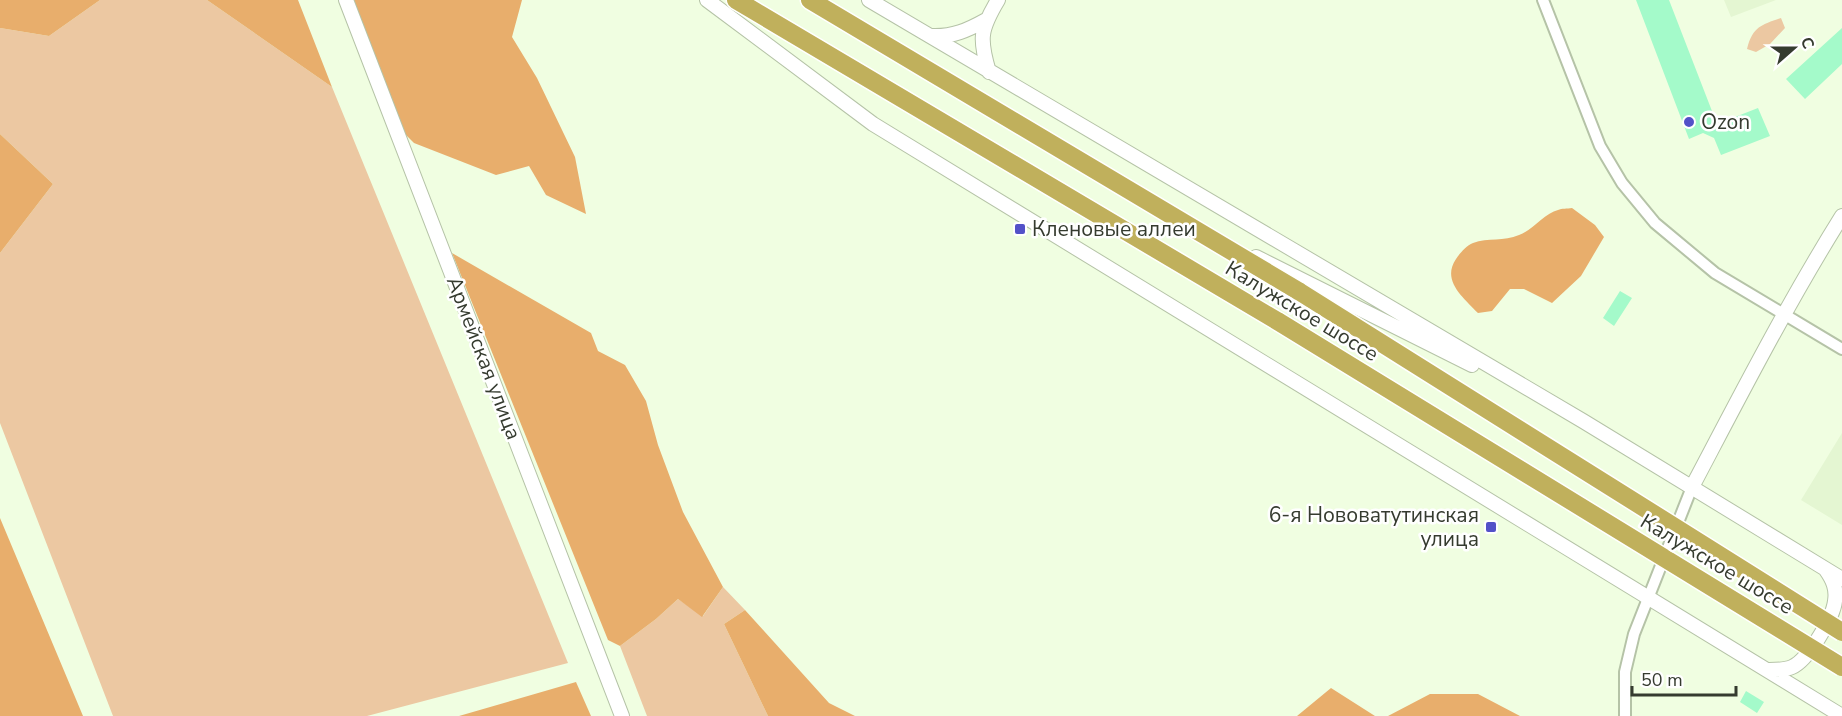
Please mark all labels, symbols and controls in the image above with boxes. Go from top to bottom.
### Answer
north arrow [1764,18,1824,78]
text: С [1795,34,1819,52]
place label: Ozon [1701,108,1750,136]
marker: Ozon [1682,115,1696,129]
place label: Кленовые аллеи [1032,215,1196,243]
marker: Кленовые аллеи [1013,222,1027,236]
street label: Калужское шоссе [1220,254,1384,368]
street label: Армейская улица [440,272,528,444]
place label: 6-я Нововатутинская улица [1269,501,1479,553]
street label: Калужское шоссе [1635,507,1799,621]
marker: 6-я Нововатутинская улица [1484,520,1498,534]
scale bar [1632,659,1736,697]
text: 50 m [1641,668,1683,692]

